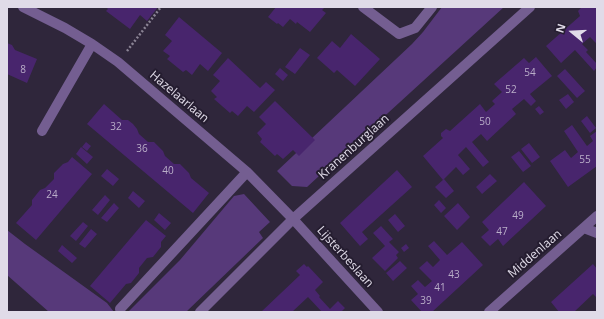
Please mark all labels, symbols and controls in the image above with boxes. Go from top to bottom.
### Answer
north arrow [552,12,592,52]
text: N [552,22,569,35]
house number: 8 [20,64,26,76]
house number: 54 [524,67,536,79]
street label: Hazelaarlaan [146,68,212,126]
house number: 52 [505,84,517,96]
street label: Kranenburglaan [316,111,392,183]
house number: 50 [479,116,491,128]
house number: 32 [110,121,122,133]
house number: 36 [136,143,148,155]
house number: 55 [579,154,591,166]
house number: 40 [162,165,174,177]
house number: 24 [46,189,58,201]
house number: 49 [512,210,524,222]
street label: Lijsterbeslaan [314,223,376,291]
house number: 47 [496,226,508,238]
street label: Middenlaan [505,227,565,281]
house number: 43 [448,269,460,281]
house number: 41 [434,282,446,294]
house number: 39 [420,295,432,307]

